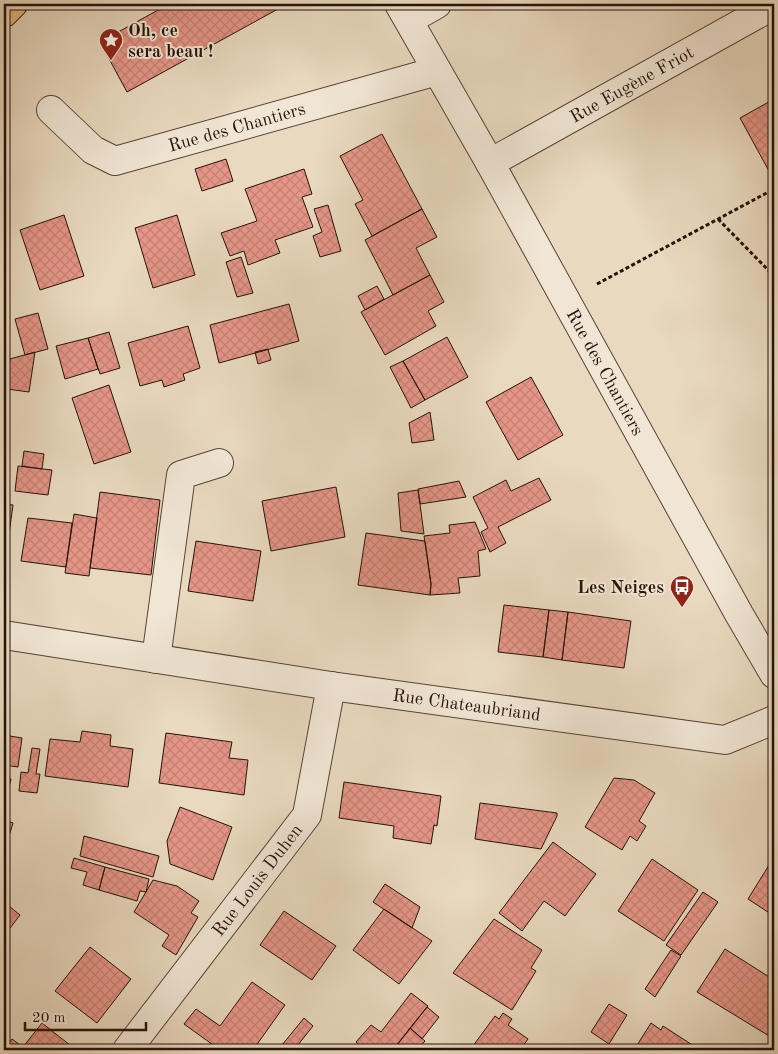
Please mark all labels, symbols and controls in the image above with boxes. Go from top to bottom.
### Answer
place label: Oh, ce sera beau ! [128,22,213,61]
place icon: Oh, ce sera beau ! [98,27,124,61]
street label: Rue Eugène Friot [567,44,697,127]
street label: Rue des Chantiers [166,100,308,156]
street label: Rue des Chantiers [562,306,647,439]
bus stop icon: Les Neiges [669,574,695,608]
place label: Les Neiges [577,579,664,597]
street label: Rue Chateaubriand [391,687,542,725]
street label: Rue Louis Duhen [210,821,306,940]
scale bar [25,999,146,1031]
text: 20 m [32,1011,66,1026]

